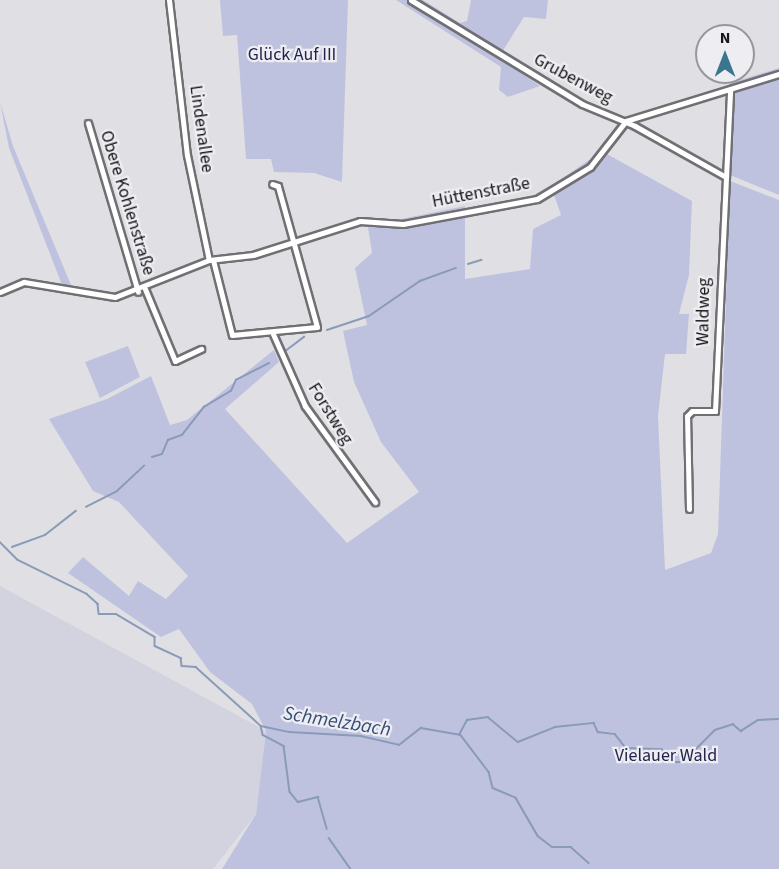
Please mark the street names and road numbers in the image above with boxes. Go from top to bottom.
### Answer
street label: Grubenweg [530,49,616,109]
street label: Lindenallee [184,84,218,174]
street label: Obere Kohlenstraße [95,128,159,278]
street label: Hüttenstraße [430,173,532,213]
street label: Waldweg [693,278,715,346]
street label: Forstweg [303,379,357,449]

